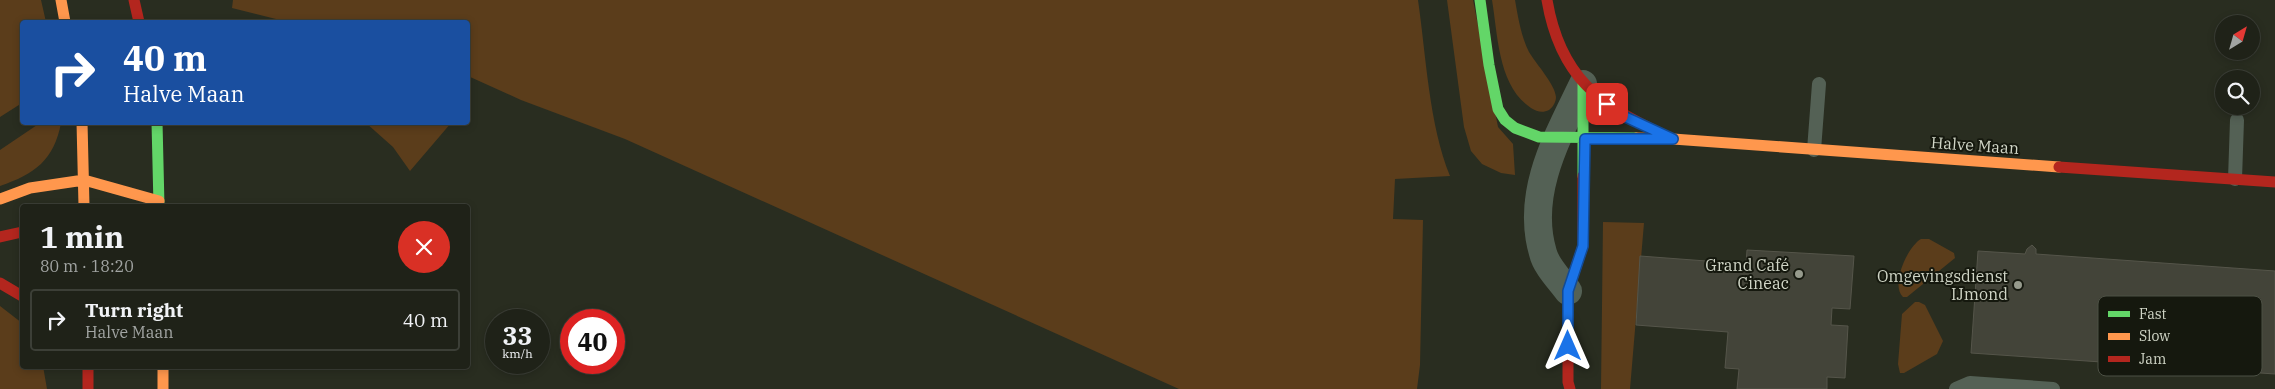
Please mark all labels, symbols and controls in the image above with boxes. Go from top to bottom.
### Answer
north arrow [2215,15,2260,60]
map controls [2215,15,2260,115]
text: 40 m [123,35,207,81]
icon: right [40,40,105,105]
button: search [2215,70,2260,115]
text: Halve Maan [123,79,245,108]
pin [1586,83,1628,125]
icon: arrive [1593,90,1621,118]
street label: Halve Maan [1930,132,2020,158]
text: 1 min [40,217,124,256]
button: close [398,221,450,273]
place label: Grand Café Cineac [1705,255,1789,293]
text: 80 m · 18:20 [40,256,134,276]
place label: Omgevingsdienst IJmond [1877,266,2008,304]
marker: Grand Café Cineac [1793,268,1805,280]
marker: Omgevingsdienst IJmond [2012,279,2024,291]
legend [2098,296,2262,376]
text: Turn right [85,298,183,322]
text: Fast [2139,305,2167,323]
icon: right [42,306,70,334]
text: 40 m [403,308,448,332]
speed limit sign: 40 [560,309,625,374]
text: 33 [502,319,533,352]
position arrow [1541,319,1593,371]
text: Halve Maan [85,322,173,342]
text: Slow [2139,327,2170,345]
text: km/h [502,346,533,361]
text: Jam [2139,350,2166,368]

